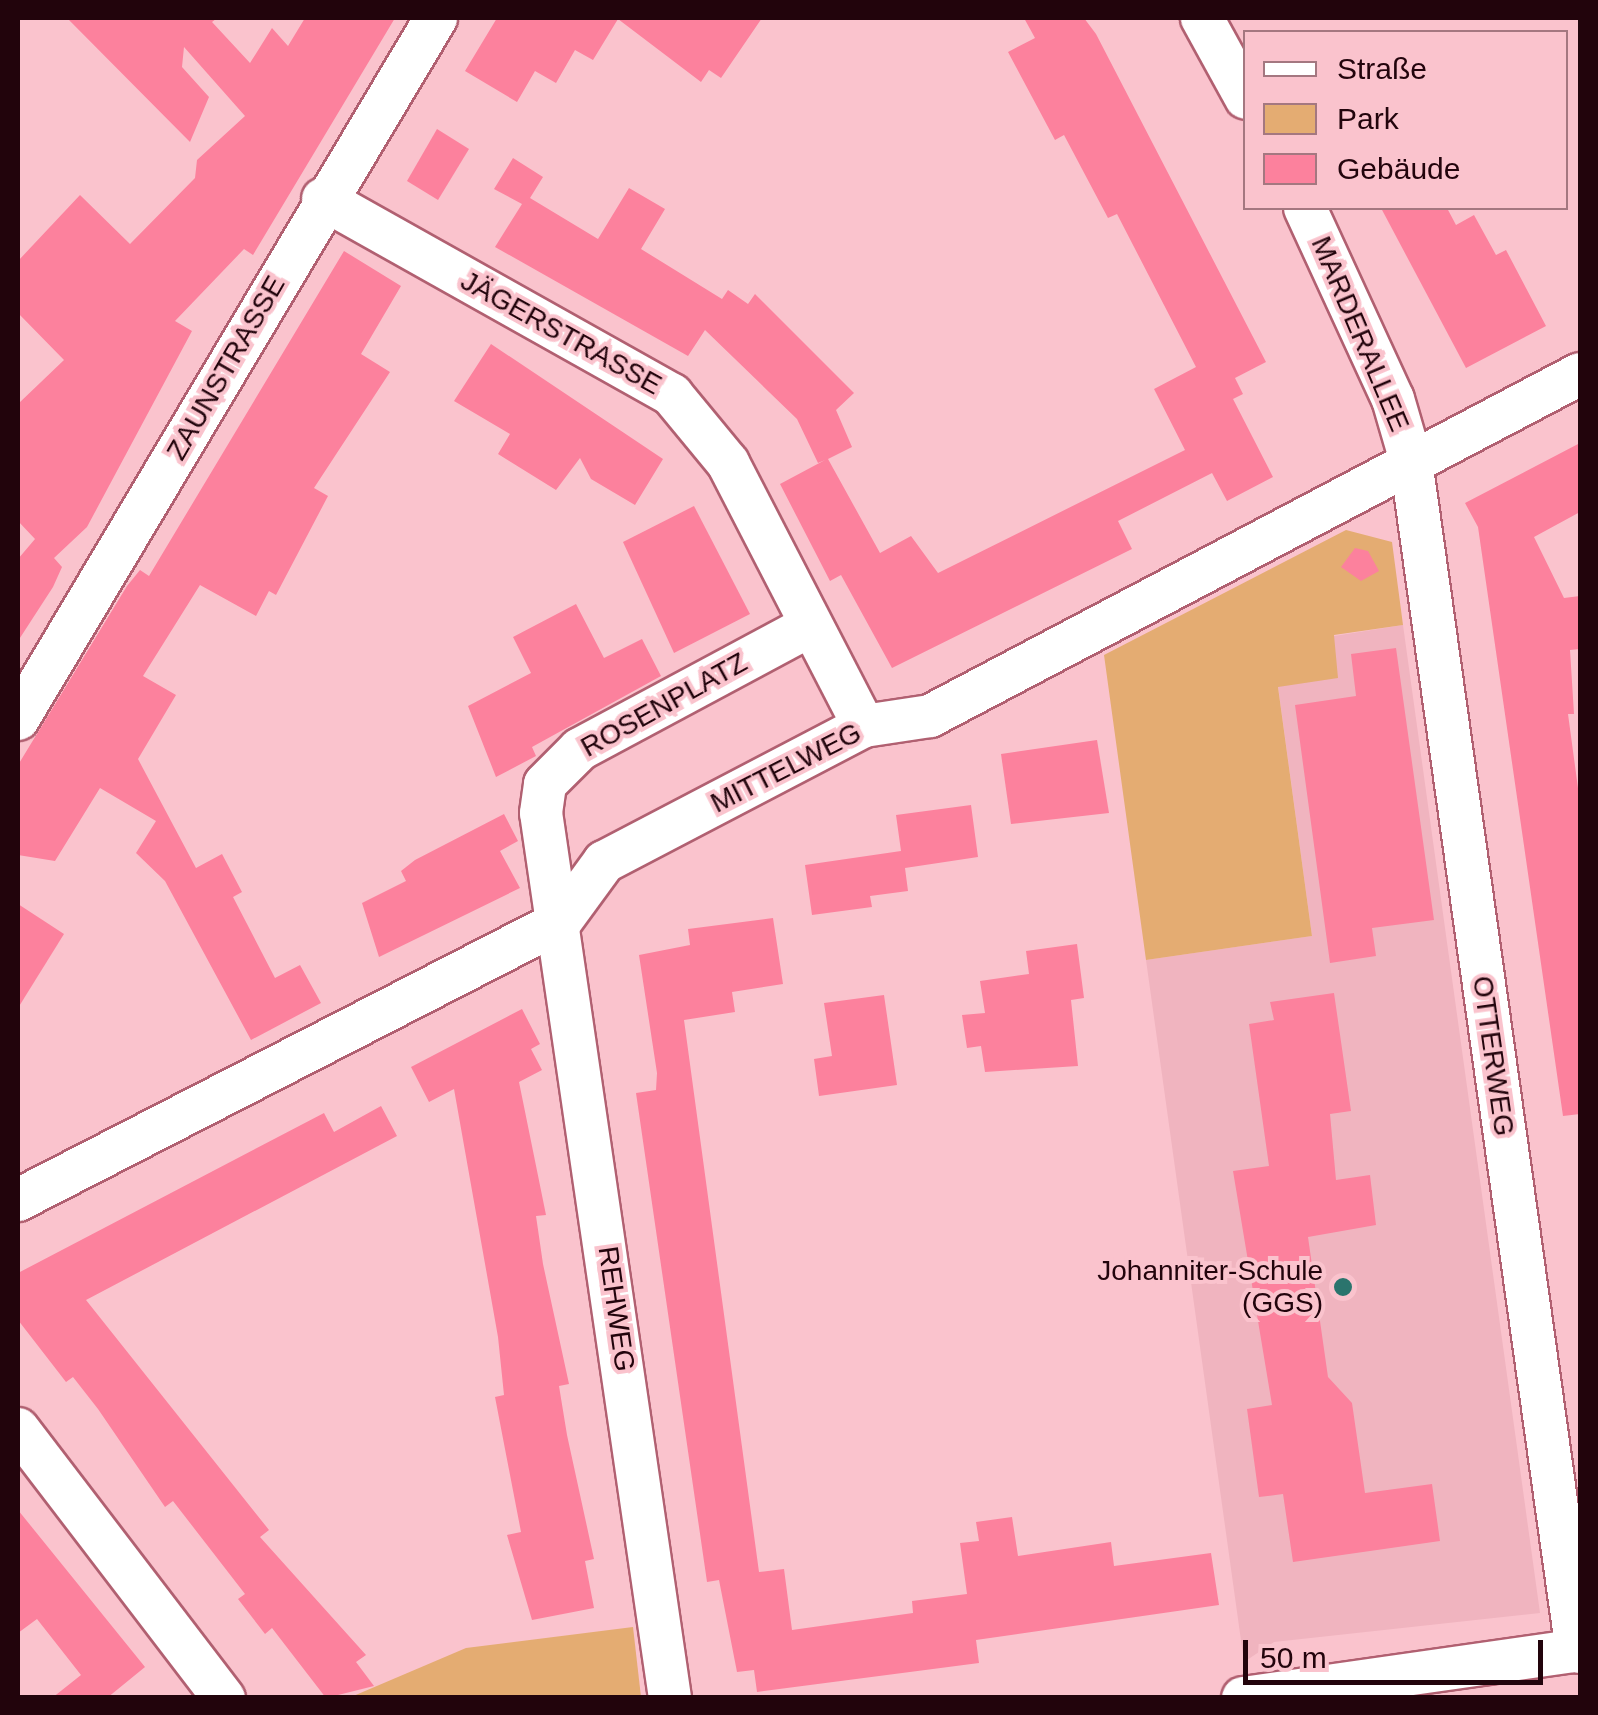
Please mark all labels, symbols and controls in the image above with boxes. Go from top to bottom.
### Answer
legend [1243,30,1568,210]
text: Straße [1337,52,1427,85]
text: Park [1337,102,1399,135]
text: Gebäude [1337,152,1460,185]
street label: MARDERALLEE [1304,231,1416,437]
street label: JÄGERSTRASSE [455,264,667,402]
street label: ZAUNSTRASSE [160,270,292,466]
street label: ROSENPLATZ [575,646,753,764]
street label: MITTELWEG [705,716,867,820]
street label: OTTERWEG [1465,974,1521,1138]
street label: REHWEG [591,1244,641,1374]
place label: Johanniter-Schule (GGS) [1097,1254,1323,1320]
marker: Johanniter-Schule (GGS) [1332,1276,1354,1298]
scale bar [1248,1620,1548,1682]
text: 50 m [1260,1641,1327,1674]

